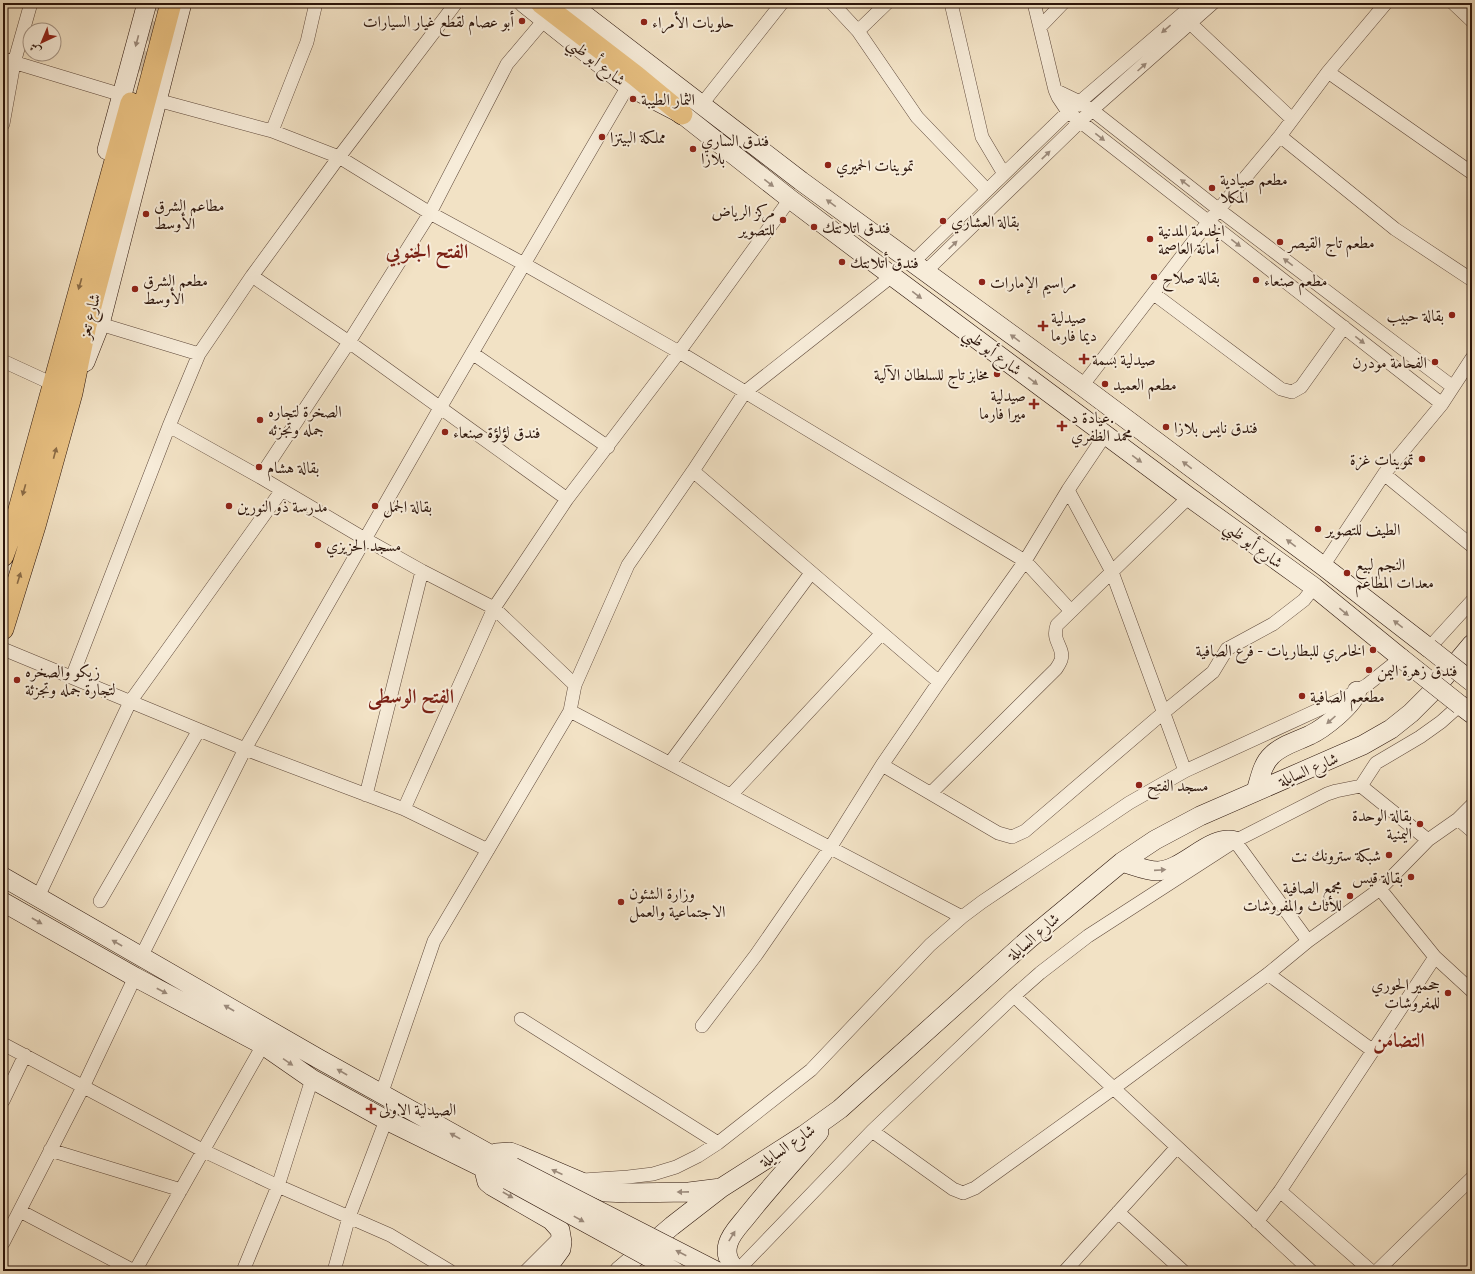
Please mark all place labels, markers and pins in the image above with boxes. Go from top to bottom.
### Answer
place label: أبو عصام لقطع غيار السيارات [363,9,514,37]
place label: حلويات الأمراء [652,10,734,34]
marker: أبو عصام لقطع غيار السيارات [517,16,527,26]
marker: حلويات الأمراء [639,17,649,27]
place label: الثمار الطيبة [641,87,695,111]
marker: الثمار الطيبة [628,94,638,104]
place label: مملكة البيتزا [610,125,666,149]
place label: فندق الساري بلازا [701,128,769,170]
marker: مملكة البيتزا [597,132,607,142]
marker: فندق الساري بلازا [688,144,698,154]
place label: تموينات الحميري [836,153,914,178]
marker: تموينات الحميري [823,160,833,170]
place label: مطعم صيادية المكلا [1220,167,1288,209]
marker: مطعم صيادية المكلا [1207,183,1217,193]
place label: مطاعم الشرق الأوسط [154,193,224,235]
place label: مركز الرياض للتصوير [711,199,775,241]
marker: مطاعم الشرق الأوسط [141,209,151,219]
place label: بقالة العشاري [951,209,1019,234]
marker: مركز الرياض للتصوير [778,215,788,225]
place label: فندق اتلانتك [822,215,890,239]
marker: بقالة العشاري [938,216,948,226]
place label: الخدمة المدنية أمانة العاصمة [1158,218,1225,260]
marker: فندق اتلانتك [809,222,819,232]
place label: مطعم تاج القيصر [1286,230,1375,258]
marker: الخدمة المدنية أمانة العاصمة [1145,234,1155,244]
marker: مطعم تاج القيصر [1275,237,1285,247]
place label: فندق أتلانتك [850,250,919,274]
marker: فندق أتلانتك [837,257,847,267]
place label: بقالة صلاح [1162,265,1220,292]
place label: مطعم الشرق الأوسط [143,268,208,310]
place label: مطعم صنعاء [1264,268,1327,296]
place label: مراسيم الإمارات [990,270,1076,299]
marker: بقالة صلاح [1149,272,1159,282]
marker: مطعم صنعاء [1251,275,1261,285]
marker: مراسيم الإمارات [977,277,987,287]
marker: مطعم الشرق الأوسط [130,284,140,294]
place label: بقالة حبيب [1387,303,1444,327]
place label: صيدلية ديما فارما [1051,305,1097,347]
marker: بقالة حبيب [1447,310,1457,320]
marker: صيدلية ديما فارما [1038,321,1048,331]
place label: صيدلية بسمة [1092,347,1156,371]
place label: الفحامة مودرن [1352,350,1427,374]
marker: صيدلية بسمة [1079,354,1089,364]
marker: الفحامة مودرن [1430,357,1440,367]
place label: مخابز تاج للسلطان الآلية [874,362,989,389]
marker: مخابز تاج للسلطان الآلية [992,369,1002,379]
place label: مطعم العميد [1113,372,1177,400]
marker: مطعم العميد [1100,379,1110,389]
place label: صيدلية ميرا فارما [979,383,1026,425]
place label: الصخرة لتجاره جمله وتجزئه [268,399,342,441]
marker: صيدلية ميرا فارما [1029,399,1039,409]
place label: عيادة د. محمد الظفري [1071,405,1133,448]
marker: الصخرة لتجاره جمله وتجزئه [255,415,265,425]
place label: فندق نايس بلازا [1174,415,1258,439]
place label: فندق لؤلؤة صنعاء [453,420,540,444]
marker: عيادة د. محمد الظفري [1056,420,1068,432]
marker: فندق نايس بلازا [1161,422,1171,432]
marker: فندق لؤلؤة صنعاء [440,427,450,437]
place label: تموينات غزة [1350,447,1414,471]
marker: تموينات غزة [1417,454,1427,464]
place label: بقالة هشام [267,455,319,482]
marker: بقالة هشام [254,462,264,472]
place label: مدرسة ذو النورين [237,494,328,518]
place label: بقالة الجمل [383,494,432,518]
marker: مدرسة ذو النورين [224,501,234,511]
marker: بقالة الجمل [370,501,380,511]
place label: الطيف للتصوير [1324,517,1401,541]
marker: الطيف للتصوير [1313,524,1323,534]
place label: مسجد الحزيزي [326,533,401,558]
marker: مسجد الحزيزي [313,540,323,550]
place label: النجم لبيع معدات المطاعم [1355,552,1434,598]
marker: النجم لبيع معدات المطاعم [1342,568,1352,578]
place label: الخامري للبطاريات - فرع الصافية [1196,638,1365,664]
marker: الخامري للبطاريات - فرع الصافية [1368,645,1378,655]
place label: فندق زهرة اليمن [1377,658,1458,682]
place label: زيكو والصخره لتجارة جمله وتجزئة [25,659,116,701]
marker: فندق زهرة اليمن [1364,665,1374,675]
marker: زيكو والصخره لتجارة جمله وتجزئة [12,675,22,685]
place label: مطععم الصافية [1310,684,1385,712]
marker: مطععم الصافية [1297,691,1307,701]
place label: مسجد الفتح [1147,773,1208,800]
marker: مسجد الفتح [1134,780,1144,790]
place label: بقالة الوحدة اليمنية [1352,803,1412,845]
marker: بقالة الوحدة اليمنية [1415,819,1425,829]
place label: شبكة سترونك نت [1291,843,1381,867]
marker: شبكة سترونك نت [1384,850,1394,860]
place label: بقالة قيس [1352,865,1403,889]
marker: بقالة قيس [1406,872,1416,882]
place label: مجمع الصافية للأثاث والمفروشات [1243,875,1342,917]
place label: وزارة الشئون الاجتماعية والعمل [629,881,726,923]
marker: مجمع الصافية للأثاث والمفروشات [1345,891,1355,901]
marker: وزارة الشئون الاجتماعية والعمل [616,897,626,907]
place label: جحمير الحوري للمفروشات [1371,972,1440,1014]
marker: جحمير الحوري للمفروشات [1443,988,1453,998]
place label: الصيدلية الاولى [379,1097,456,1121]
marker: الصيدلية الاولى [366,1104,376,1114]

